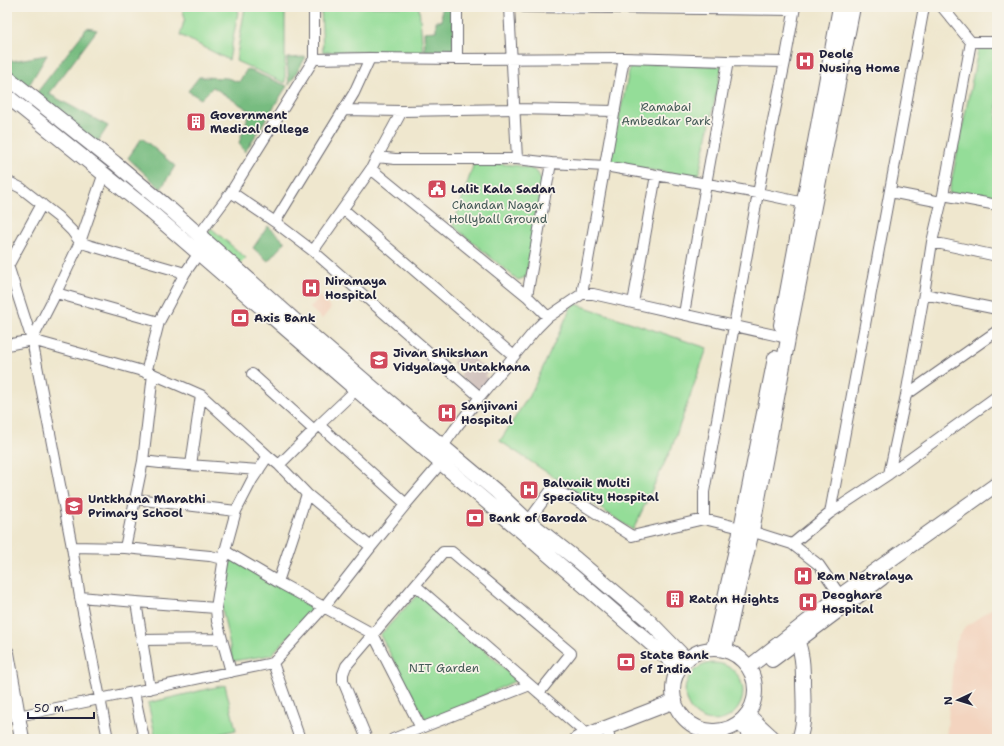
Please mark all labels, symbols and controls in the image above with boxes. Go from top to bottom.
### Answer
place label: Deole Nusing Home [819,46,900,76]
hospital icon: Deole Nusing Home [794,50,816,72]
park label: Ramabai Ambedkar Park [621,99,711,129]
place label: Government Medical College [210,107,309,137]
building icon: Government Medical College [185,111,207,133]
public building icon: Lalit Kala Sadan [426,178,448,200]
place label: Lalit Kala Sadan [451,181,555,197]
park label: Chandan Nagar Hollyball Ground [449,197,548,227]
place label: Niramaya Hospital [325,273,387,303]
hospital icon: Niramaya Hospital [300,277,322,299]
bank icon: Axis Bank [229,307,251,329]
place label: Axis Bank [254,310,316,326]
place label: Jivan Shikshan Vidyalaya Untakhana [393,345,531,375]
school or university icon: Jivan Shikshan Vidyalaya Untakhana [368,349,390,371]
place label: Sanjivani Hospital [461,398,518,428]
hospital icon: Sanjivani Hospital [436,402,458,424]
place label: Balwaik Multi Speciality Hospital [543,475,659,505]
hospital icon: Balwaik Multi Speciality Hospital [518,479,540,501]
place label: Untkhana Marathi Primary School [88,491,206,521]
school or university icon: Untkhana Marathi Primary School [63,495,85,517]
bank icon: Bank of Baroda [464,507,486,529]
place label: Bank of Baroda [489,510,588,526]
hospital icon: Ram Netralaya [792,565,814,587]
place label: Ram Netralaya [817,568,914,584]
place label: Deoghare Hospital [822,587,882,617]
building icon: Ratan Heights [664,588,686,610]
place label: Ratan Heights [689,591,779,607]
hospital icon: Deoghare Hospital [797,591,819,613]
place label: State Bank of India [640,647,709,677]
bank icon: State Bank of India [615,651,637,673]
park label: NIT Garden [409,660,479,676]
north arrow [938,680,978,720]
scale bar [28,694,94,720]
text: N [941,696,956,706]
text: 50 m [34,700,64,716]

